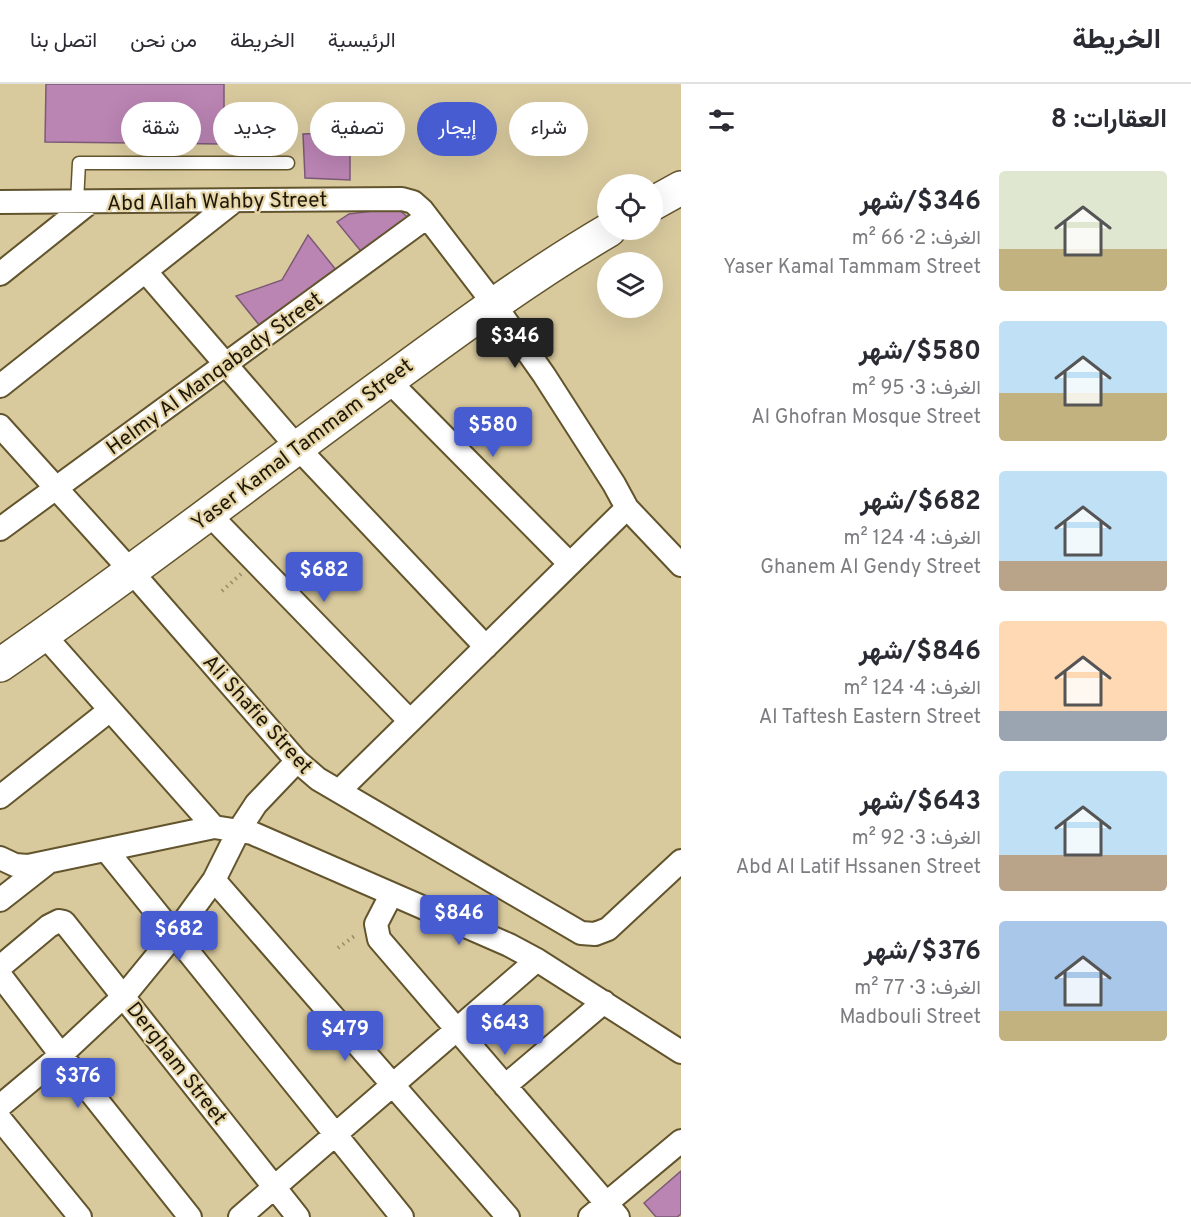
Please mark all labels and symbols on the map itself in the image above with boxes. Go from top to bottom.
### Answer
street label: Abd Allah Wahby Street [107,187,327,218]
street label: Helmy Al Manqabady Street [101,287,328,462]
pin: $346 [479,318,551,369]
street label: Yaser Kamal Tammam Street [187,353,419,537]
pin: $580 [457,407,529,458]
pin: $682 [288,552,360,603]
street label: Ali Shafie Street [196,650,318,781]
pin: $846 [423,895,495,946]
pin: $682 [143,911,215,962]
street label: Dergham Street [119,997,232,1131]
pin: $643 [469,1005,541,1056]
pin: $479 [309,1011,381,1062]
pin: $376 [42,1058,114,1109]

